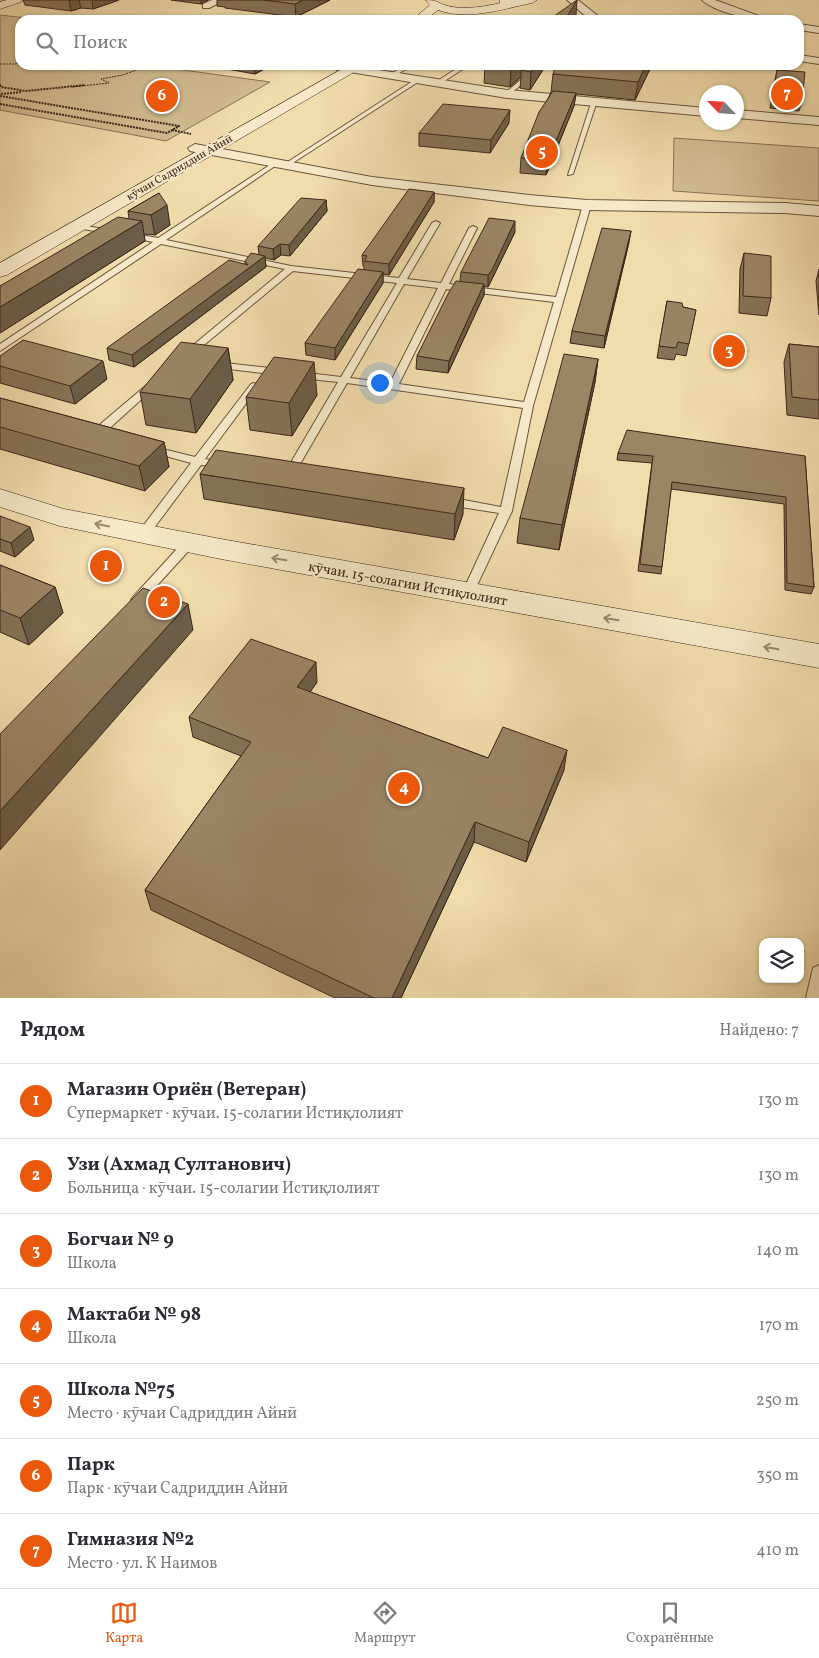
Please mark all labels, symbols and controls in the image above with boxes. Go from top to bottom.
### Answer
search box [15,15,804,70]
icon: search [33,29,61,57]
text: Поиск [73,30,127,56]
pin: 7 [771,75,803,113]
pin: 6 [146,77,178,115]
north arrow [699,85,744,130]
street label: кӯчаи Садриддин Айнӣ [124,132,236,205]
pin: 5 [526,133,558,171]
pin: 3 [713,332,745,370]
your location [367,370,393,396]
one-way arrow [95,519,111,529]
pin: 1 [90,547,122,585]
one-way arrow [271,554,287,564]
street label: кӯчаи. 15-солагии Истиқлолият [307,558,509,611]
pin: 2 [148,583,180,621]
one-way arrow [603,613,619,623]
one-way arrow [763,642,779,652]
pin: 4 [388,769,420,807]
map controls [759,938,804,983]
button: layers [759,938,804,983]
text: Рядом [20,1016,85,1045]
text: Найдено: 7 [720,1020,799,1042]
text: Магазин Ориён (Ветеран) [67,1077,306,1103]
text: 1 [33,1090,39,1112]
text: 130 m [758,1090,799,1112]
text: Супермаркет · кӯчаи. 15-солагии Истиқлолият [67,1103,403,1125]
text: Узи (Ахмад Султанович) [67,1152,291,1178]
text: 2 [32,1165,40,1187]
text: 130 m [758,1165,799,1187]
text: Больница · кӯчаи. 15-солагии Истиқлолият [67,1178,380,1200]
text: Богчаи № 9 [67,1227,174,1253]
text: 3 [32,1240,40,1262]
text: 140 m [757,1240,799,1262]
text: Школа [67,1253,117,1275]
text: Мактаби № 98 [67,1302,201,1328]
text: 4 [31,1315,41,1337]
text: 170 m [759,1315,799,1337]
text: Школа [67,1328,117,1350]
text: Школа №75 [67,1377,175,1403]
text: 5 [32,1390,40,1412]
text: 250 m [756,1390,799,1412]
text: Место · кӯчаи Садриддин Айнӣ [67,1403,297,1425]
text: Парк [67,1452,115,1478]
text: 6 [32,1465,40,1487]
text: 350 m [756,1465,799,1487]
text: Парк · кӯчаи Садриддин Айнӣ [67,1478,288,1500]
text: Гимназия №2 [67,1527,194,1553]
text: 7 [32,1540,40,1562]
text: 410 m [756,1540,799,1562]
text: Место · ул. К Наимов [67,1553,217,1575]
tab: Карта [105,1599,143,1648]
tab: Маршрут [354,1599,416,1648]
tab: Сохранённые [626,1599,714,1648]

